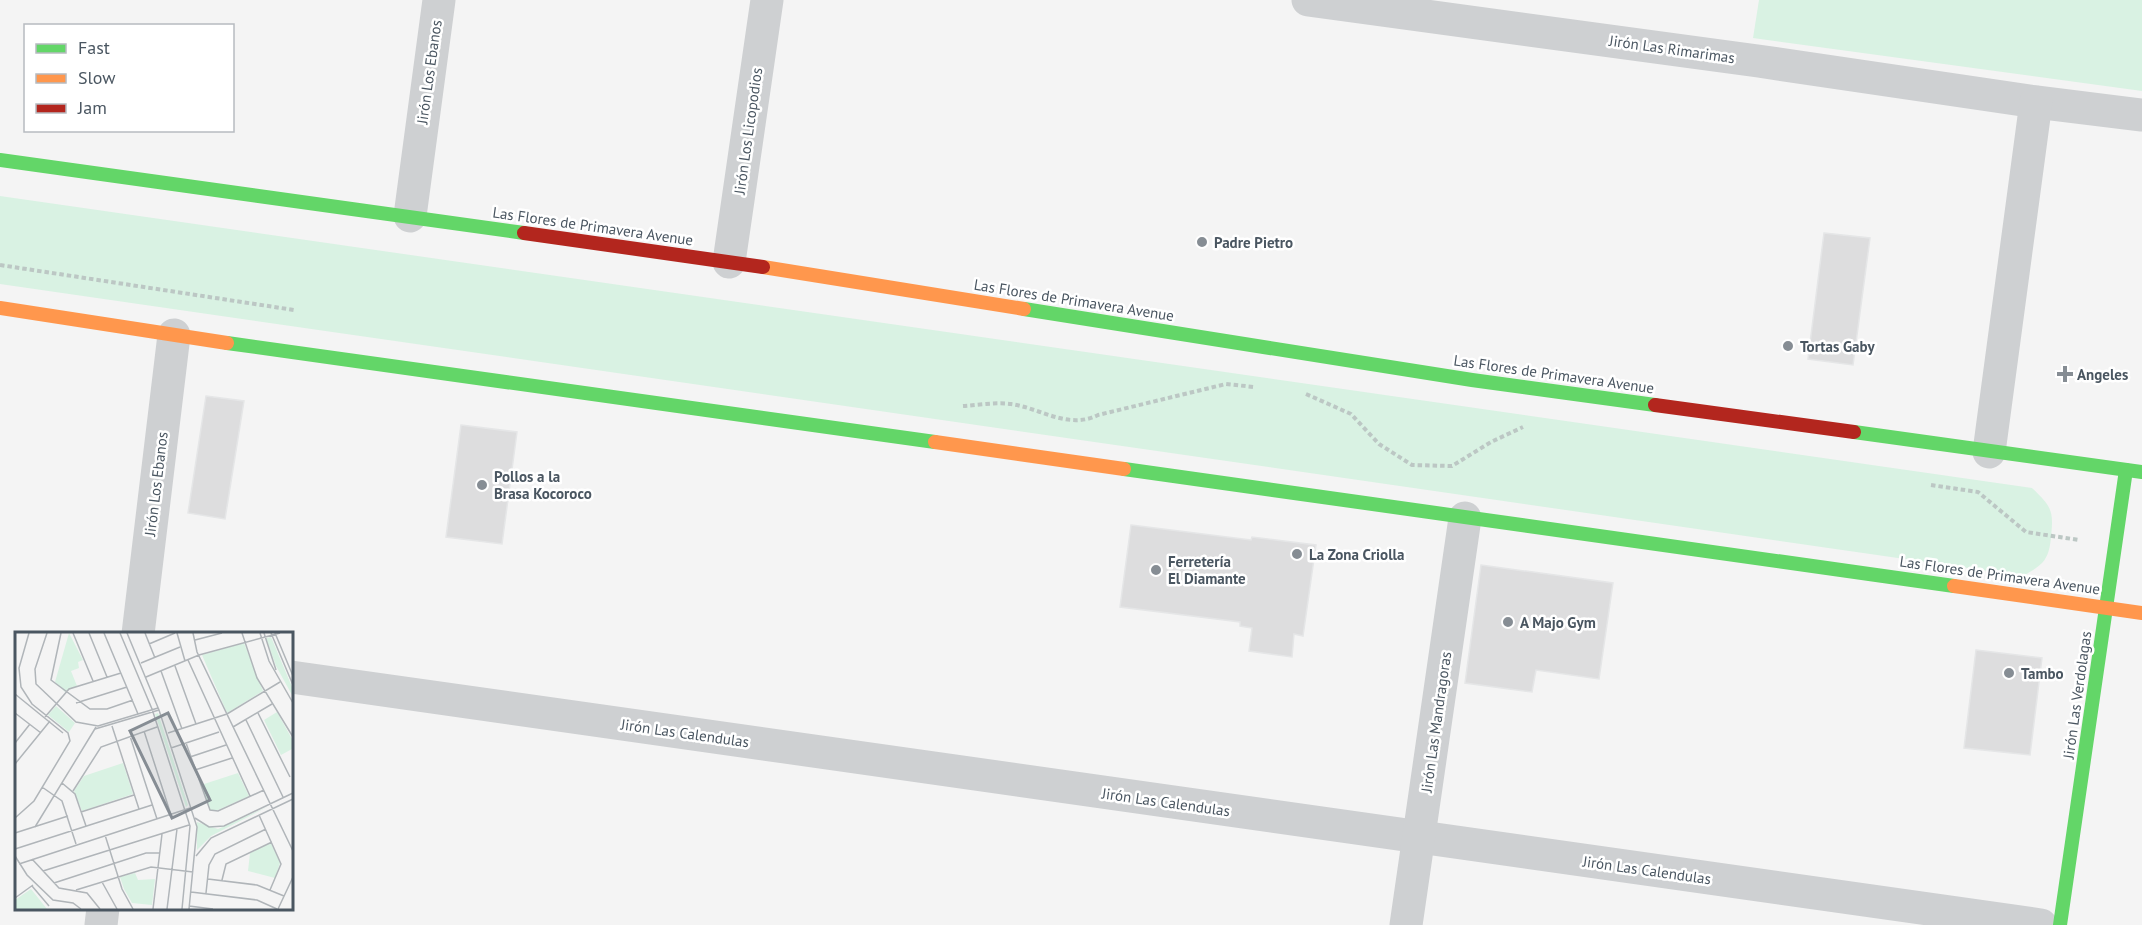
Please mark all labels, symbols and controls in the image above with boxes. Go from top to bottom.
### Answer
street label: Jirón Los Ebanos [412,19,446,126]
legend [24,24,234,132]
street label: Jirón Las Rimarimas [1607,31,1736,67]
text: Fast [78,36,110,59]
text: Slow [78,66,116,89]
street label: Jirón Los Licopodios [730,66,766,197]
text: Jam [77,96,107,119]
street label: Las Flores de Primavera Avenue [491,203,695,249]
place label: Padre Pietro [1214,233,1293,252]
marker: Padre Pietro [1195,235,1209,249]
street label: Las Flores de Primavera Avenue [973,275,1175,325]
place label: Tortas Gaby [1800,337,1875,356]
marker: Tortas Gaby [1781,339,1795,353]
street label: Las Flores de Primavera Avenue [1452,351,1656,397]
place label: Angeles [2077,365,2128,384]
marker: Angeles [2058,367,2072,381]
street label: Jirón Los Ebanos [140,431,172,538]
place label: Pollos a la Brasa Kocoroco [494,467,592,503]
marker: Pollos a la Brasa Kocoroco [475,478,489,492]
place label: La Zona Criolla [1309,545,1404,564]
marker: La Zona Criolla [1290,547,1304,561]
place label: Ferretería El Diamante [1168,552,1246,588]
street label: Las Flores de Primavera Avenue [1898,552,2102,598]
marker: Ferretería El Diamante [1149,563,1163,577]
place label: A Majo Gym [1520,613,1596,632]
marker: A Majo Gym [1501,615,1515,629]
street label: Jirón Las Verdolagas [2059,630,2095,761]
inset map [15,632,292,910]
street label: Jirón Las Mandragoras [1417,650,1455,795]
place label: Tambo [2021,664,2064,683]
marker: Tambo [2002,666,2016,680]
street label: Jirón Las Calendulas [619,714,750,751]
street label: Jirón Las Calendulas [1100,783,1231,820]
street label: Jirón Las Calendulas [1581,851,1712,888]

